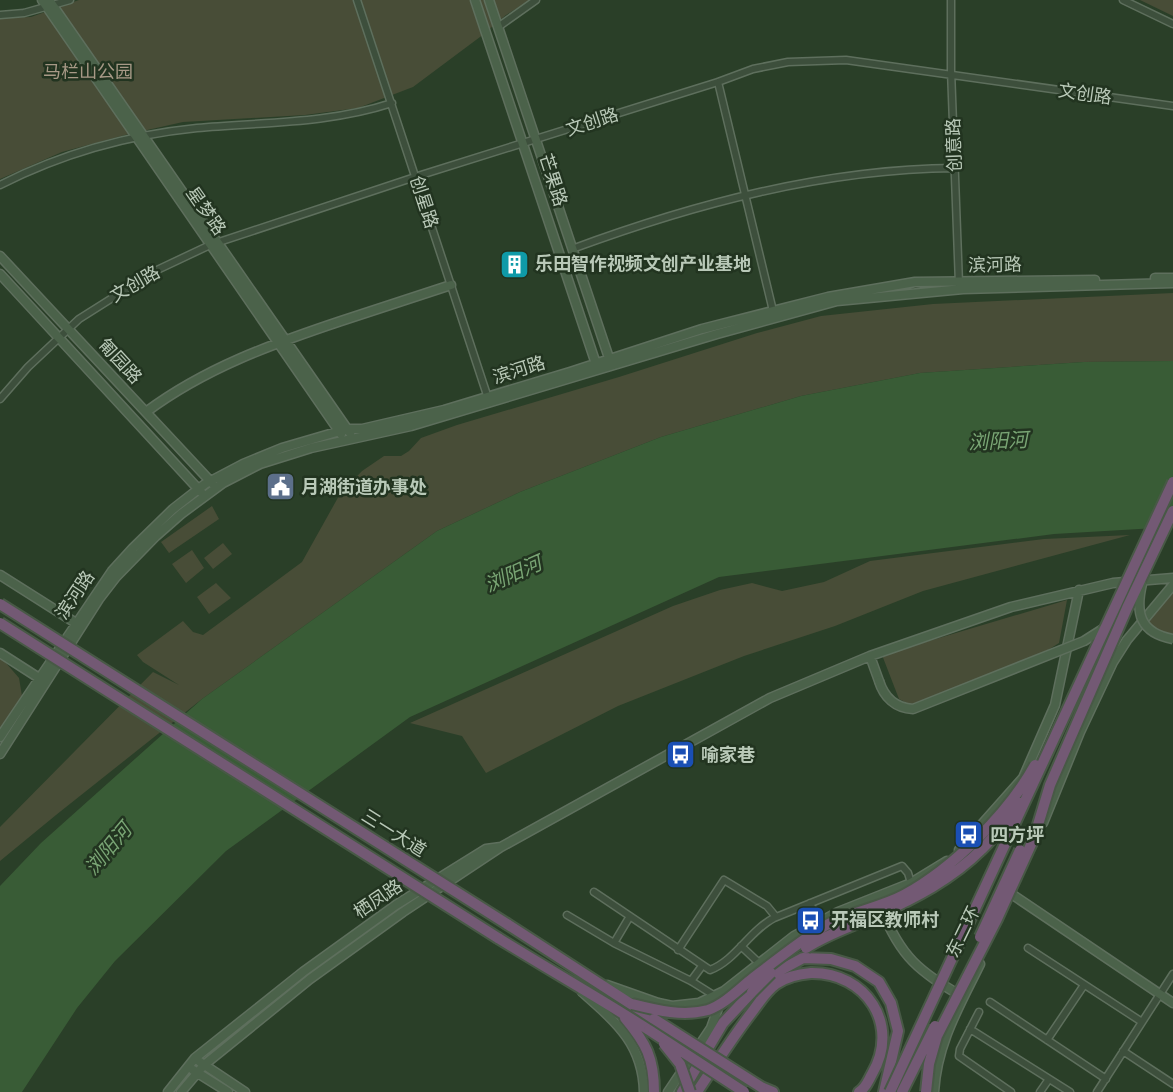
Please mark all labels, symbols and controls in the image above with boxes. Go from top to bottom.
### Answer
park label: 马栏山公园 [43,60,133,85]
street label: 文创路 [1056,78,1113,111]
street label: 文创路 [563,102,622,143]
street label: 创意路 [941,118,968,172]
street label: 芒果路 [532,151,573,210]
street label: 创星路 [403,173,444,232]
street label: 星梦路 [180,182,231,241]
building icon: 乐田智作视频文创产业基地 [498,248,530,280]
place label: 乐田智作视频文创产业基地 [535,252,751,277]
street label: 滨河路 [968,253,1022,278]
street label: 文创路 [106,260,165,309]
street label: 匍园路 [92,333,147,390]
street label: 滨河路 [490,351,549,390]
water label: 浏阳河 [967,426,1033,458]
public building icon: 月湖街道办事处 [264,471,296,503]
place label: 月湖街道办事处 [301,475,427,500]
water label: 浏阳河 [480,548,550,600]
street label: 滨河路 [50,566,101,625]
bus stop icon: 喻家巷 [664,739,696,771]
place label: 喻家巷 [701,743,755,768]
street label: 三一大道 [357,804,431,863]
water label: 浏阳河 [79,815,141,882]
bus stop icon: 四方坪 [953,819,985,851]
place label: 四方坪 [990,823,1044,848]
street label: 栖凤路 [349,874,408,925]
street label: 东二环 [940,902,987,962]
bus stop icon: 开福区教师村 [794,904,826,936]
place label: 开福区教师村 [831,908,939,933]

